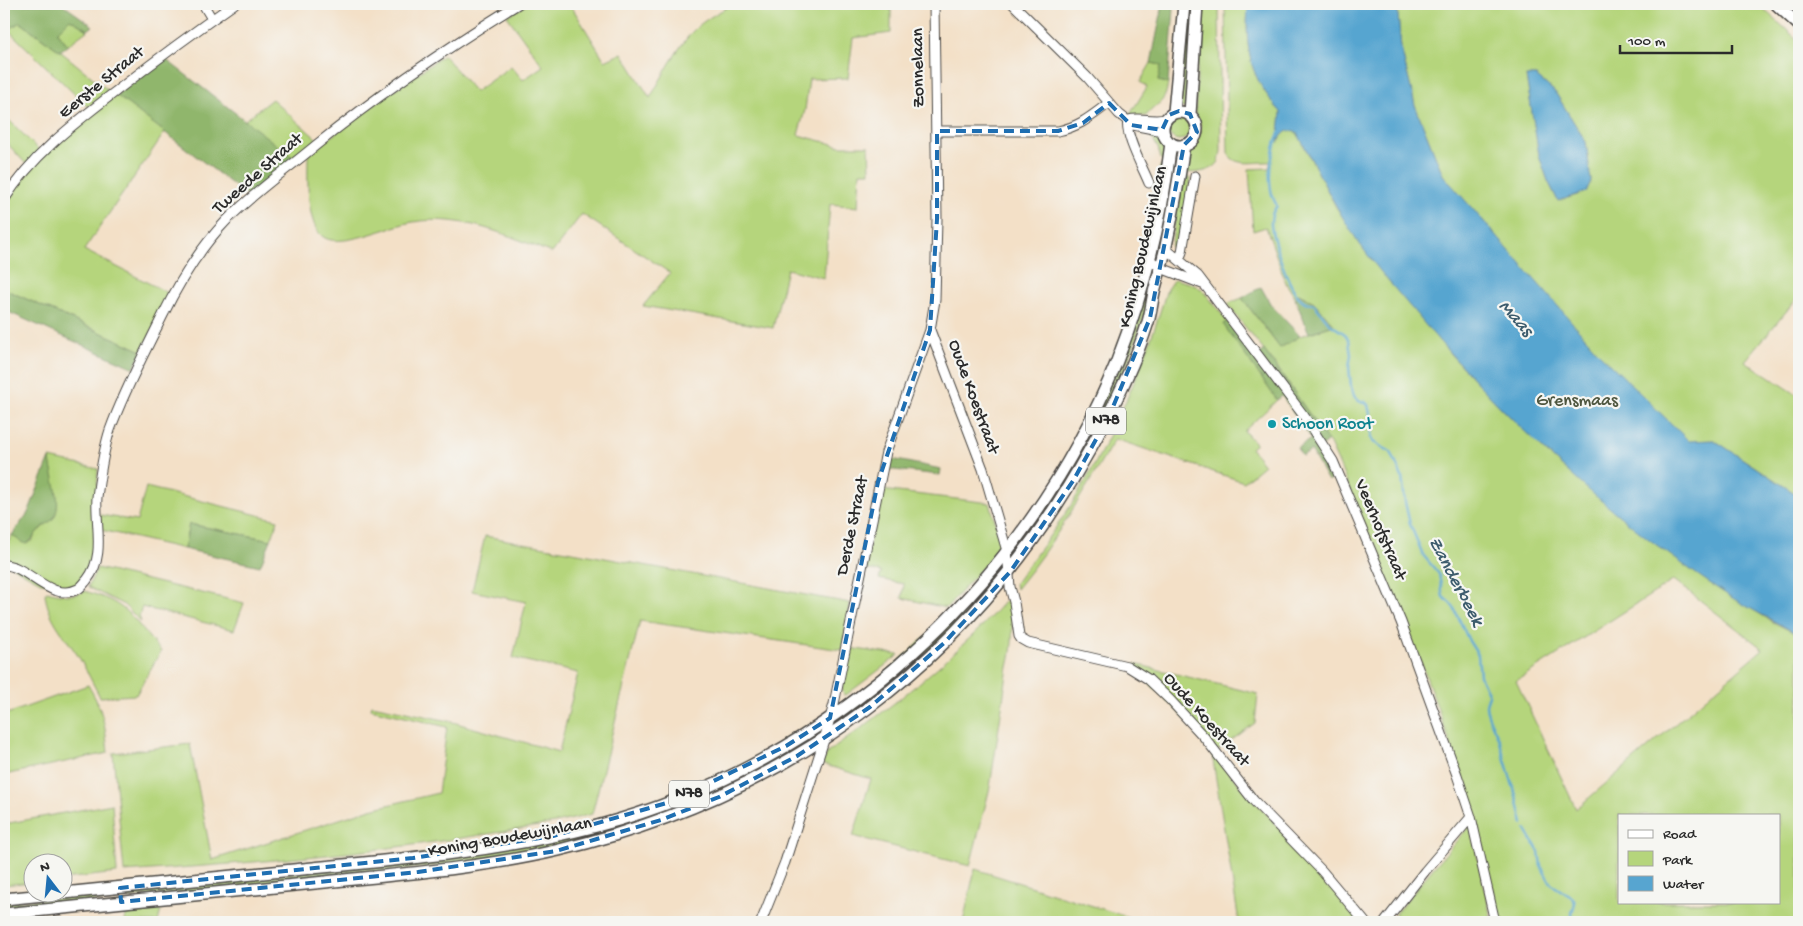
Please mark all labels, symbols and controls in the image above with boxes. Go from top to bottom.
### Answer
scale bar [1620,22,1733,54]
street label: Zonnelaan [908,27,930,108]
text: 100 m [1627,33,1666,51]
street label: Eerste Straat [55,41,150,124]
street label: Tweede Straat [208,128,309,220]
street label: Koning Boudewijnlaan [1115,163,1173,330]
water label: Maas [1493,296,1539,344]
street label: Oude Koestraat [943,337,1004,458]
park label: Grensmaas [1536,391,1619,412]
road number: N78 [1086,408,1126,434]
place label: Schoon Root [1282,414,1375,435]
marker: Schoon Root [1266,418,1278,430]
street label: Derde Straat [832,473,874,579]
street label: Veerhofstraat [1349,476,1411,585]
water label: Zanderbeek [1422,533,1489,632]
street label: Oude Koestraat [1158,669,1255,773]
road number: N78 [669,781,709,808]
street label: Koning Boudewijnlaan [427,813,594,863]
legend [1618,814,1780,904]
text: Road [1663,826,1697,844]
text: Park [1662,852,1693,870]
north arrow [22,854,72,904]
text: N [38,858,52,877]
text: Water [1663,876,1705,894]

